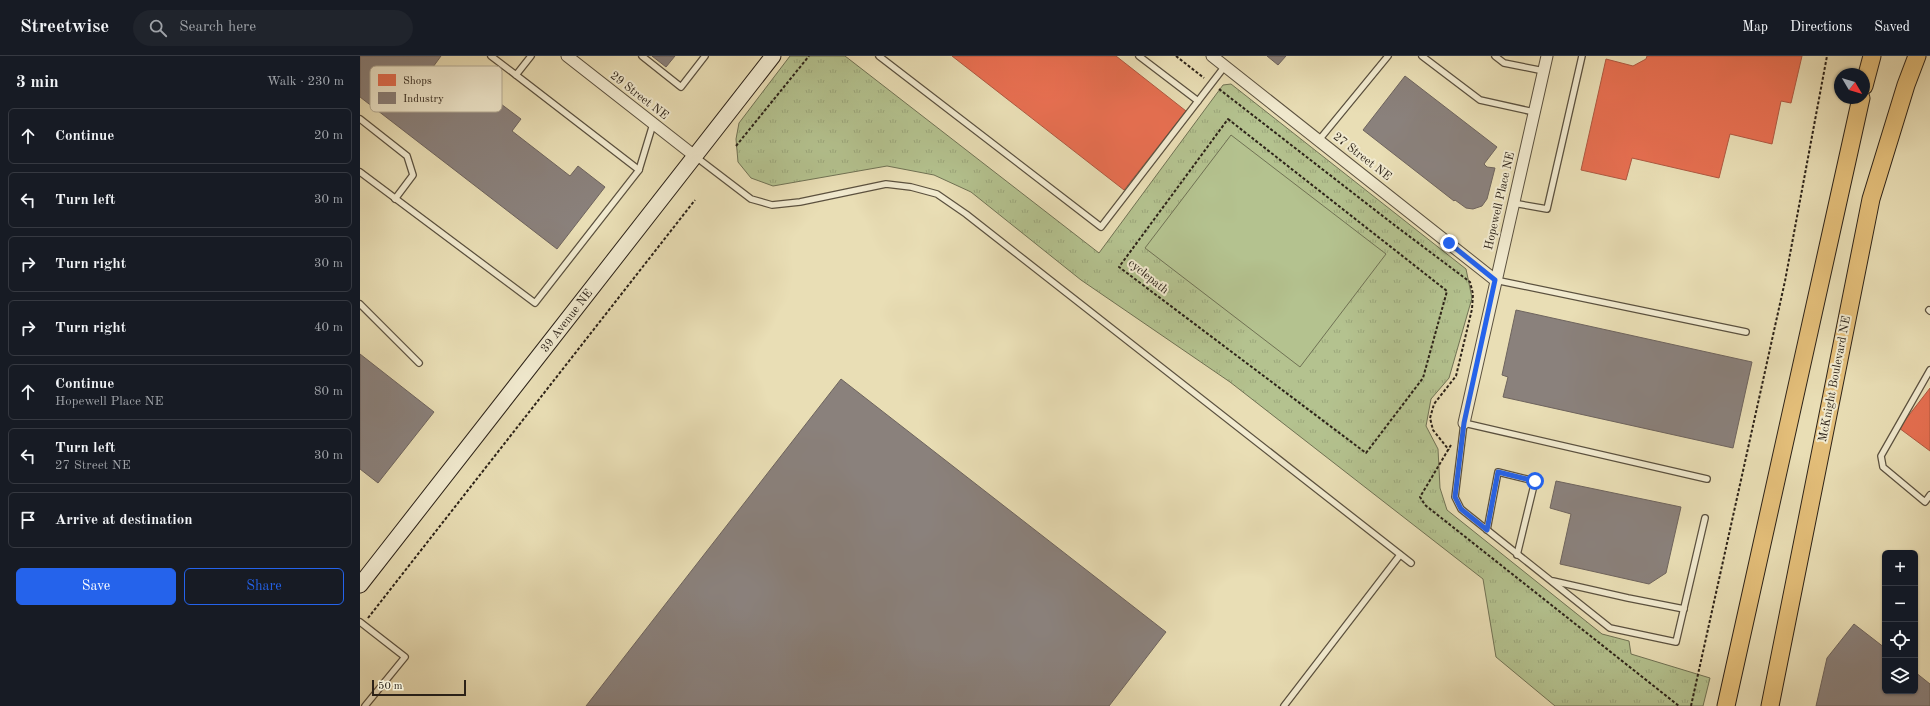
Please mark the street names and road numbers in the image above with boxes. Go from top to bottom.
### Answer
street label: 29 Street NE [608,70,670,122]
street label: 27 Street NE [1331,131,1393,183]
street label: Hopewell Place NE [1483,151,1517,251]
street label: cyclepath [1126,257,1171,297]
street label: 39 Avenue NE [539,287,595,355]
street label: McKnight Boulevard NE [1817,315,1853,443]

